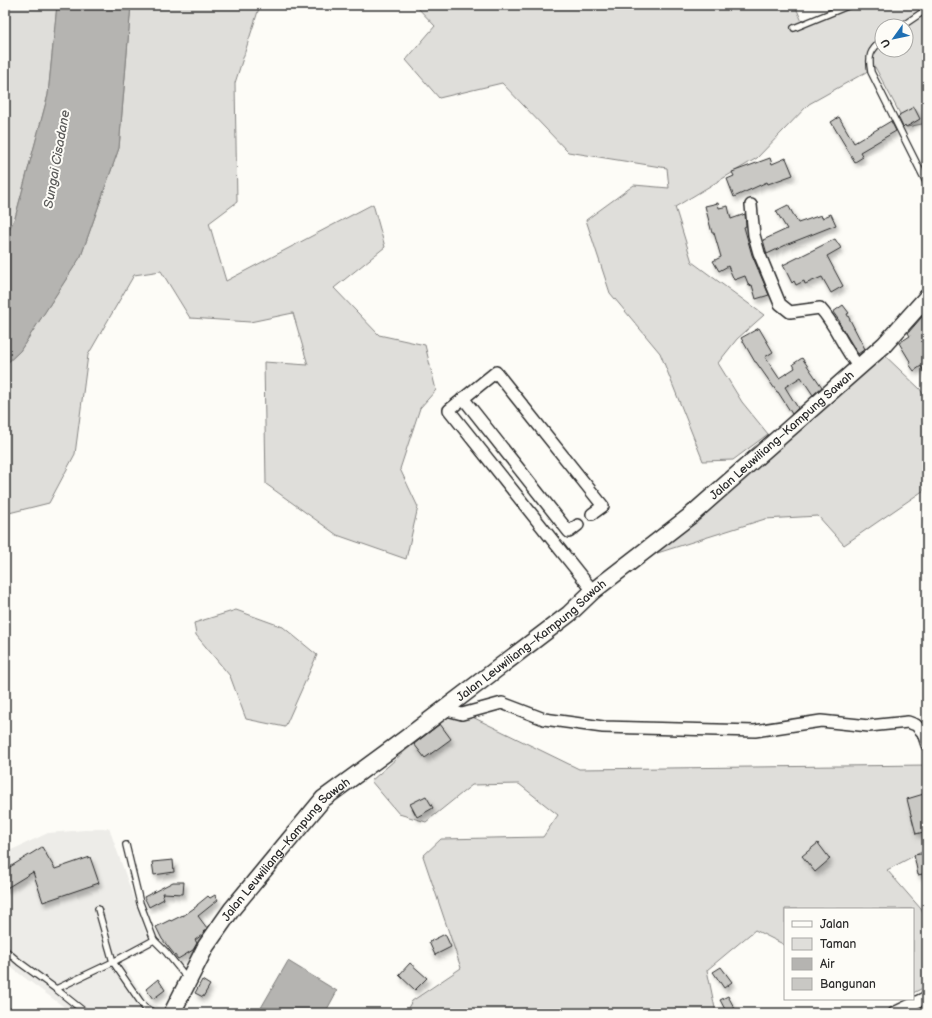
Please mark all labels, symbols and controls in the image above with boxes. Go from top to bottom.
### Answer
north arrow [874,18,914,58]
text: U [878,36,894,50]
water label: Sungai Cisadane [40,108,74,210]
street label: Jalan Leuwiliang–Kampung Sawah [707,368,858,503]
street label: Jalan Leuwiliang–Kampung Sawah [454,576,610,705]
street label: Jalan Leuwiliang–Kampung Sawah [219,774,354,924]
legend [784,908,914,1000]
text: Jalan [820,917,849,932]
text: Taman [820,937,856,952]
text: Air [820,957,835,972]
text: Bangunan [820,977,876,992]

